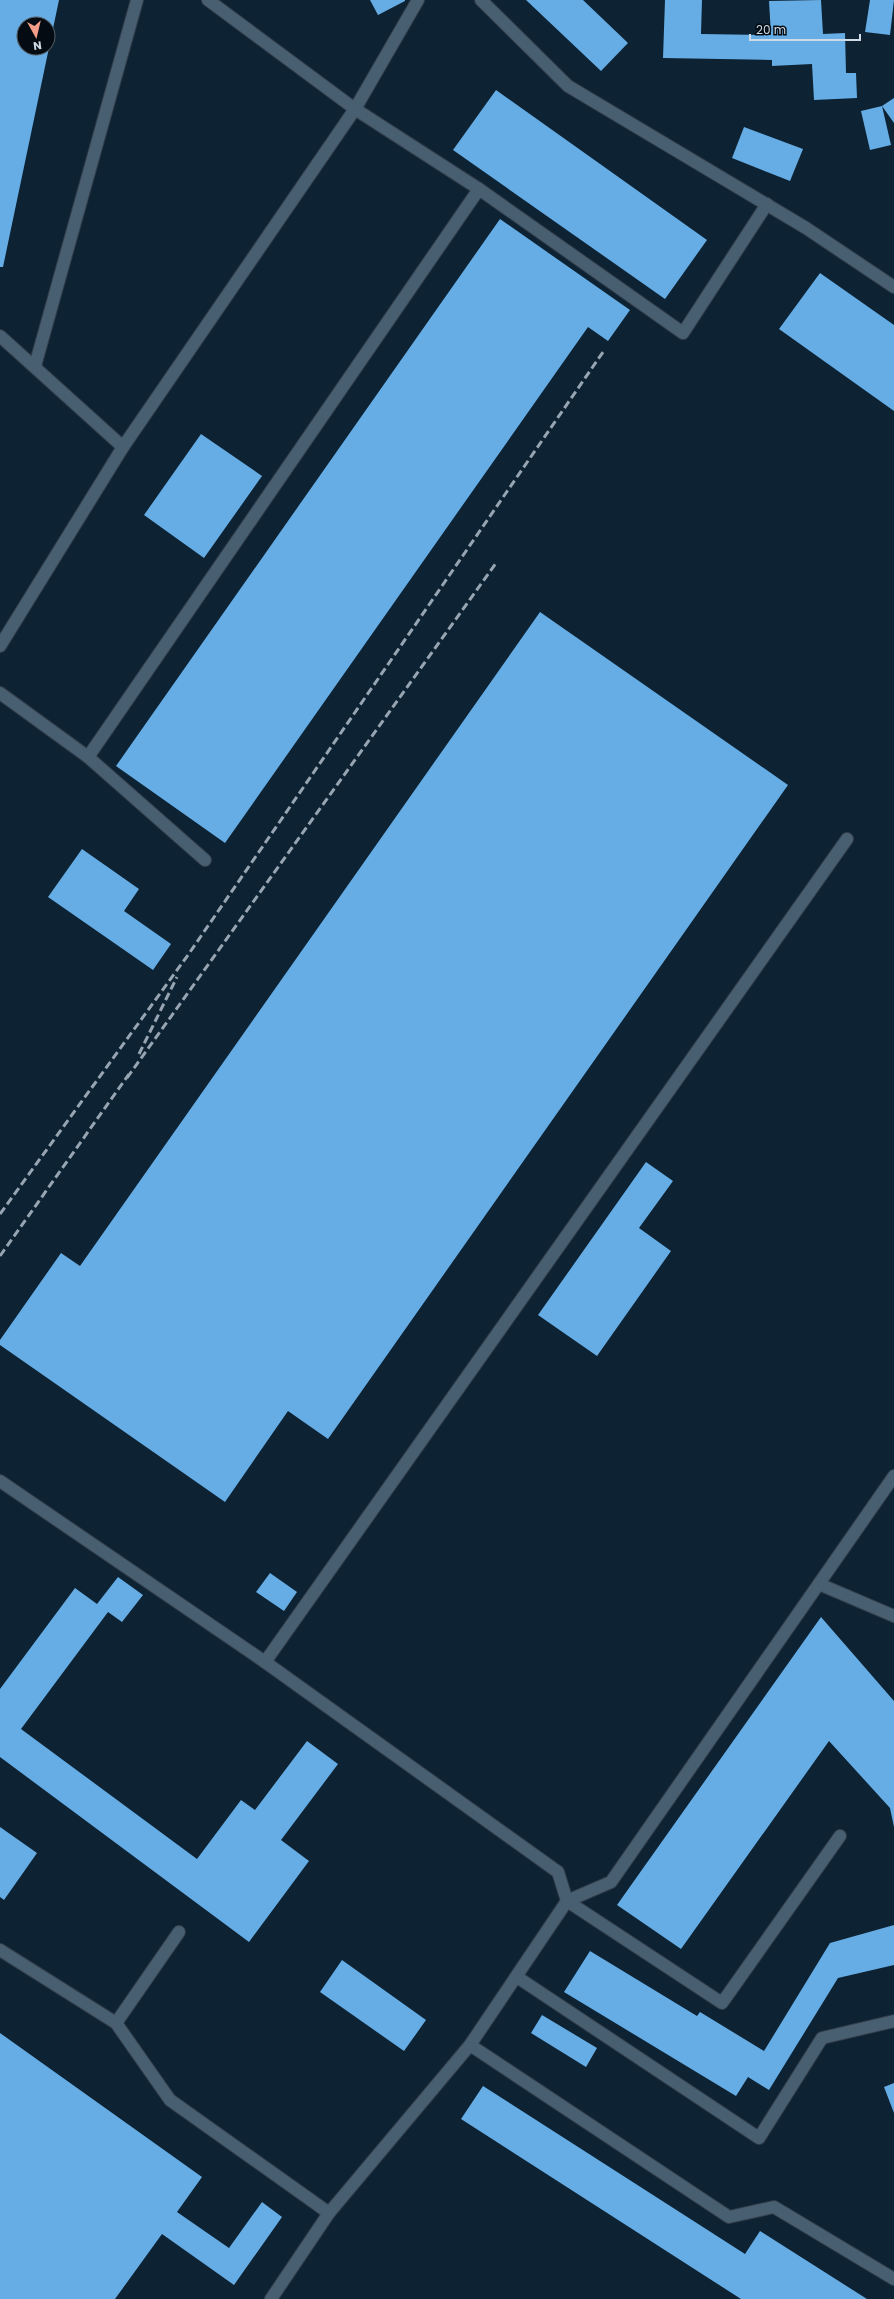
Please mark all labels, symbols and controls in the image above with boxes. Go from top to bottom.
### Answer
north arrow [16,16,56,56]
scale bar [750,16,860,42]
text: 20 m [756,21,786,38]
text: N [32,37,43,54]

